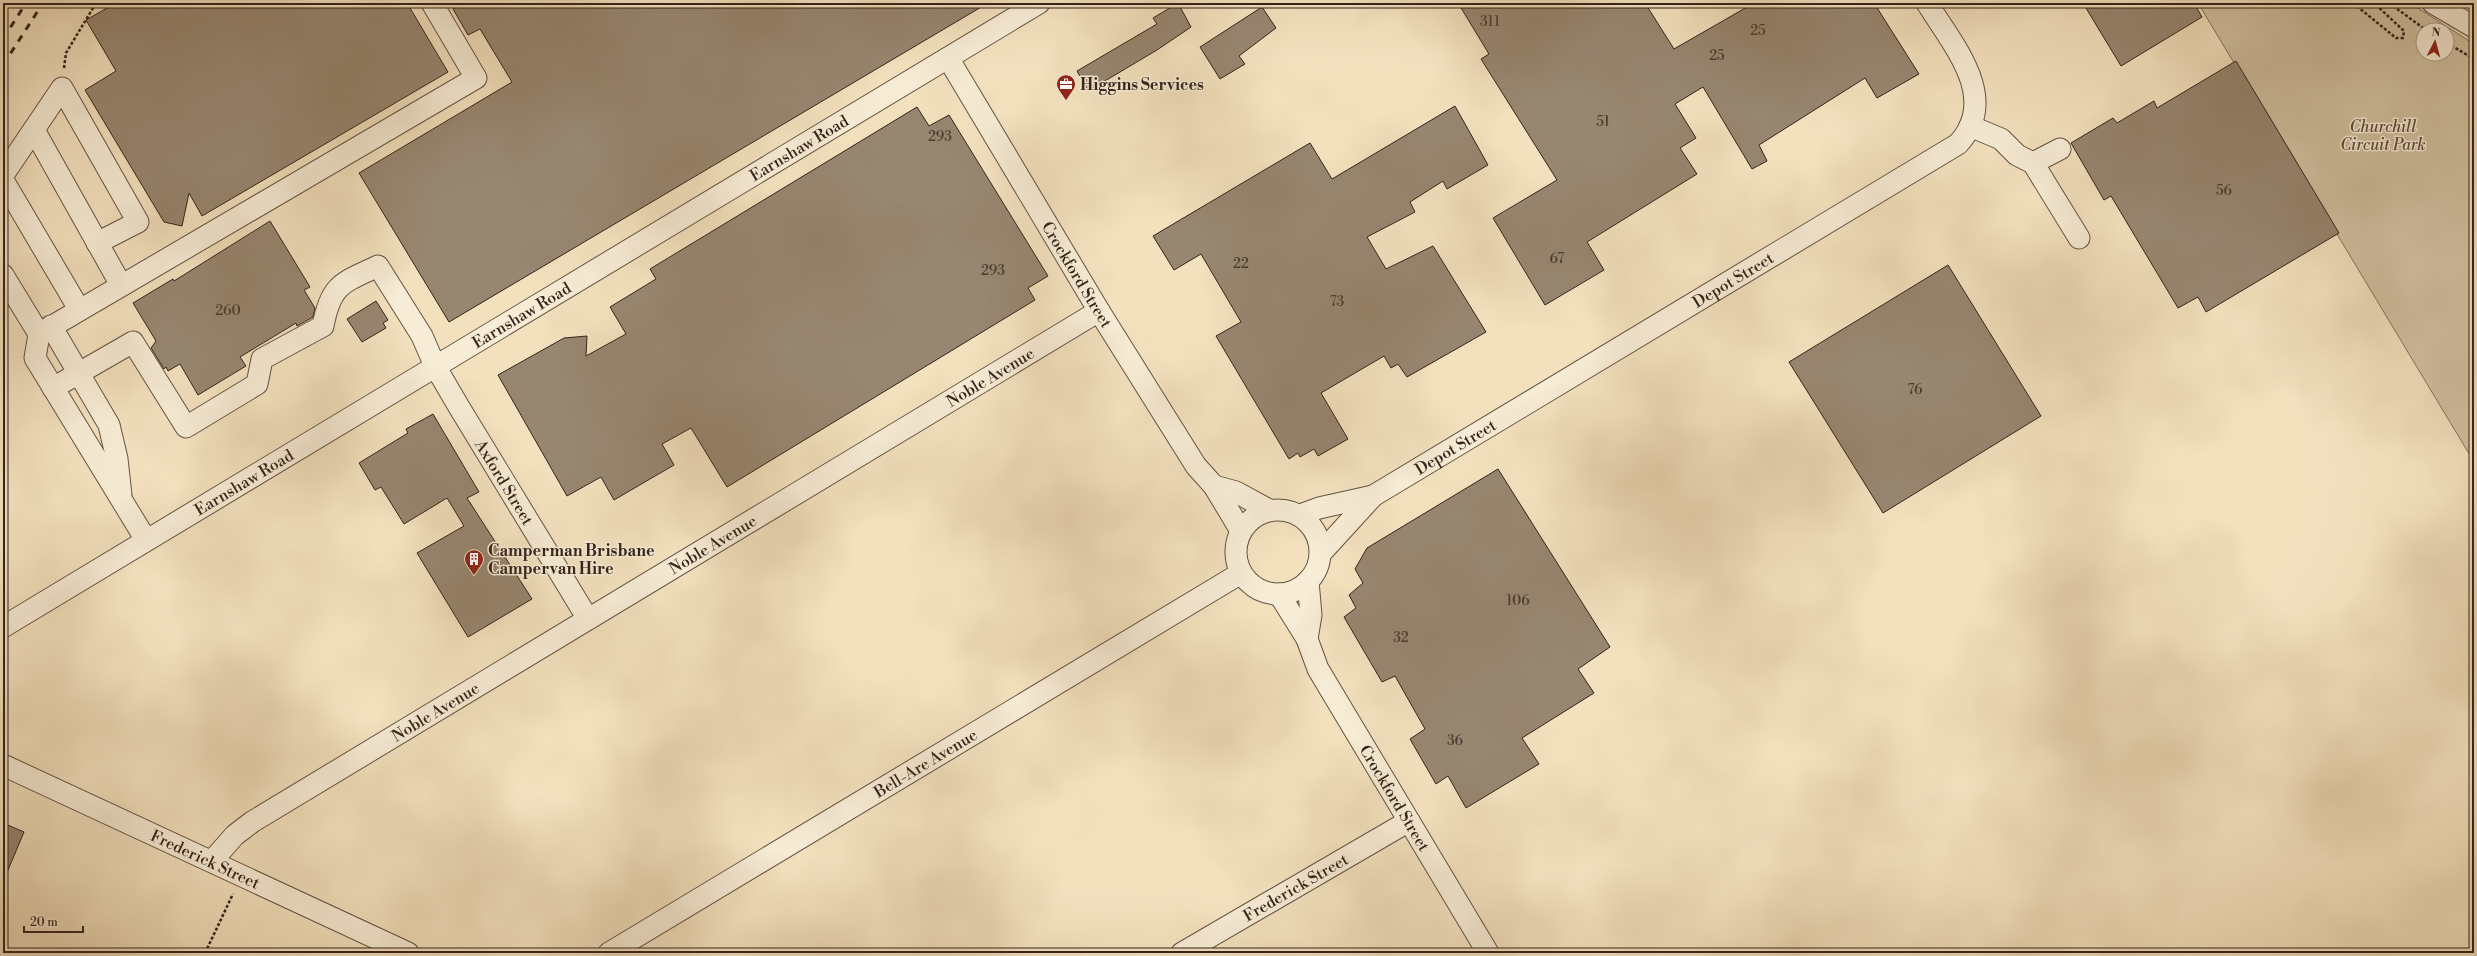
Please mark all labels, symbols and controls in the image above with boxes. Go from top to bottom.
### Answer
house number: 311 [1480,13,1500,31]
house number: 25 [1750,22,1766,40]
north arrow [2415,22,2455,62]
text: N [2431,26,2441,40]
house number: 25 [1709,47,1725,65]
office icon: Higgins Services [1055,73,1077,101]
place label: Higgins Services [1080,75,1204,95]
street label: Earnshaw Road [746,111,852,186]
house number: 51 [1596,113,1610,131]
park label: Churchill Circuit Park [2340,117,2426,155]
house number: 293 [928,128,952,146]
house number: 56 [2216,182,2233,200]
street label: Crockford Street [1037,218,1116,332]
street label: Depot Street [1689,248,1778,312]
house number: 67 [1550,250,1564,268]
house number: 22 [1233,255,1249,273]
house number: 293 [981,262,1005,280]
street label: Earnshaw Road [469,278,575,353]
house number: 73 [1330,293,1345,311]
house number: 260 [215,302,241,320]
street label: Noble Avenue [943,344,1038,412]
house number: 76 [1907,381,1923,399]
street label: Depot Street [1411,415,1500,480]
street label: Axford Street [470,435,538,529]
street label: Earnshaw Road [191,445,297,520]
street label: Noble Avenue [666,511,761,579]
place label: Camperman Brisbane Campervan Hire [488,541,655,579]
building icon: Camperman Brisbane Campervan Hire [463,548,485,576]
house number: 106 [1506,592,1530,610]
house number: 32 [1393,629,1409,647]
street label: Noble Avenue [388,678,483,746]
street label: Bell-Are Avenue [870,725,981,803]
house number: 36 [1447,732,1464,750]
street label: Crockford Street [1355,741,1434,855]
street label: Frederick Street [147,826,263,894]
street label: Frederick Street [1240,849,1352,926]
scale bar [24,908,83,934]
text: 20 m [30,915,58,930]

